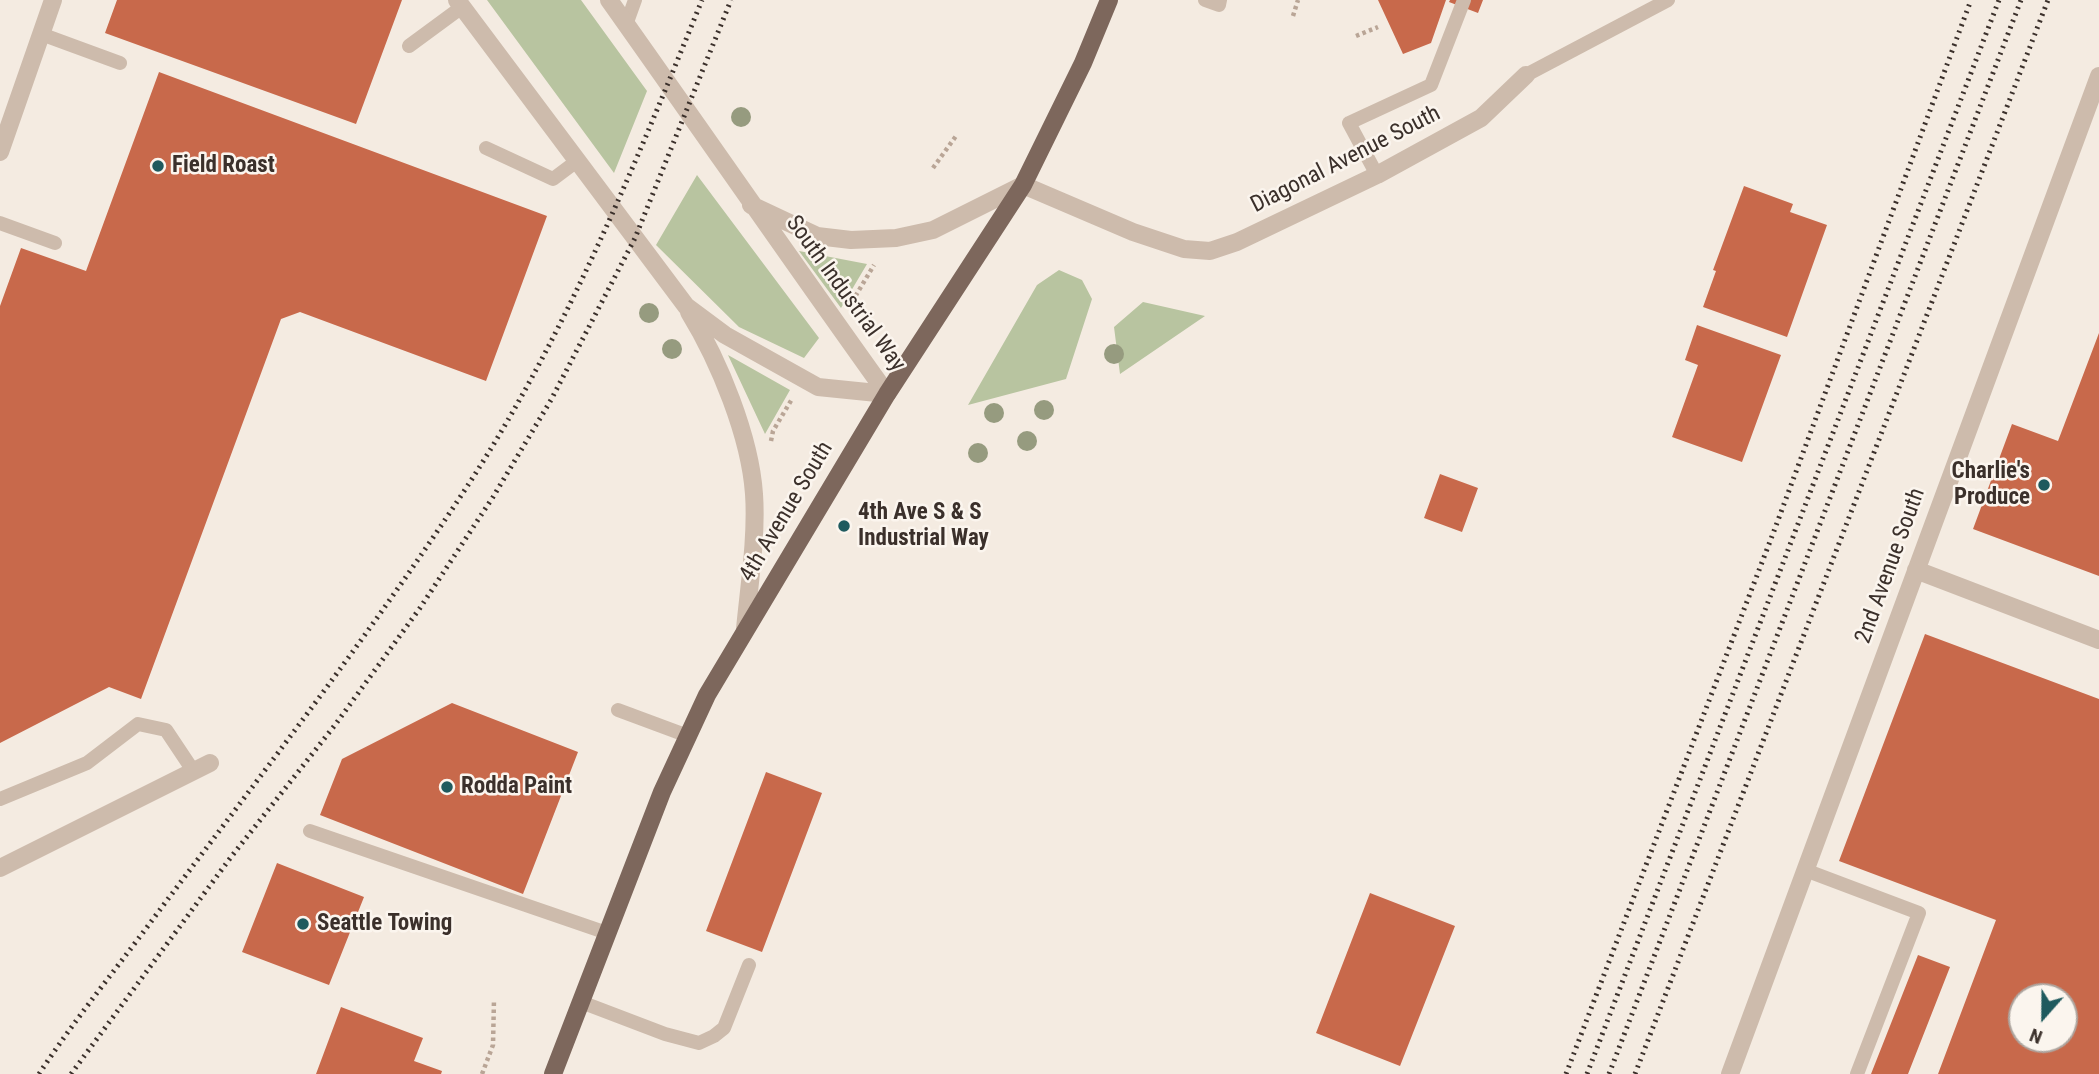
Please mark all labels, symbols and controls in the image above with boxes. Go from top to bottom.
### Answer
street label: Diagonal Avenue South [1247,100,1445,220]
place label: Field Roast [172,152,275,180]
marker: Field Roast [150,158,166,174]
street label: South Industrial Way [779,211,911,377]
street label: 4th Avenue South [734,437,840,587]
place label: Charlie's Produce [1952,458,2030,512]
marker: Charlie's Produce [2036,477,2052,493]
street label: 2nd Avenue South [1850,485,1932,647]
place label: 4th Ave S & S Industrial Way [858,499,989,553]
marker: 4th Ave S & S Industrial Way [836,518,852,534]
place label: Rodda Paint [461,773,572,801]
marker: Rodda Paint [439,779,455,795]
place label: Seattle Towing [317,910,452,938]
marker: Seattle Towing [295,916,311,932]
north arrow [2008,983,2078,1053]
text: N [2026,1023,2046,1049]

